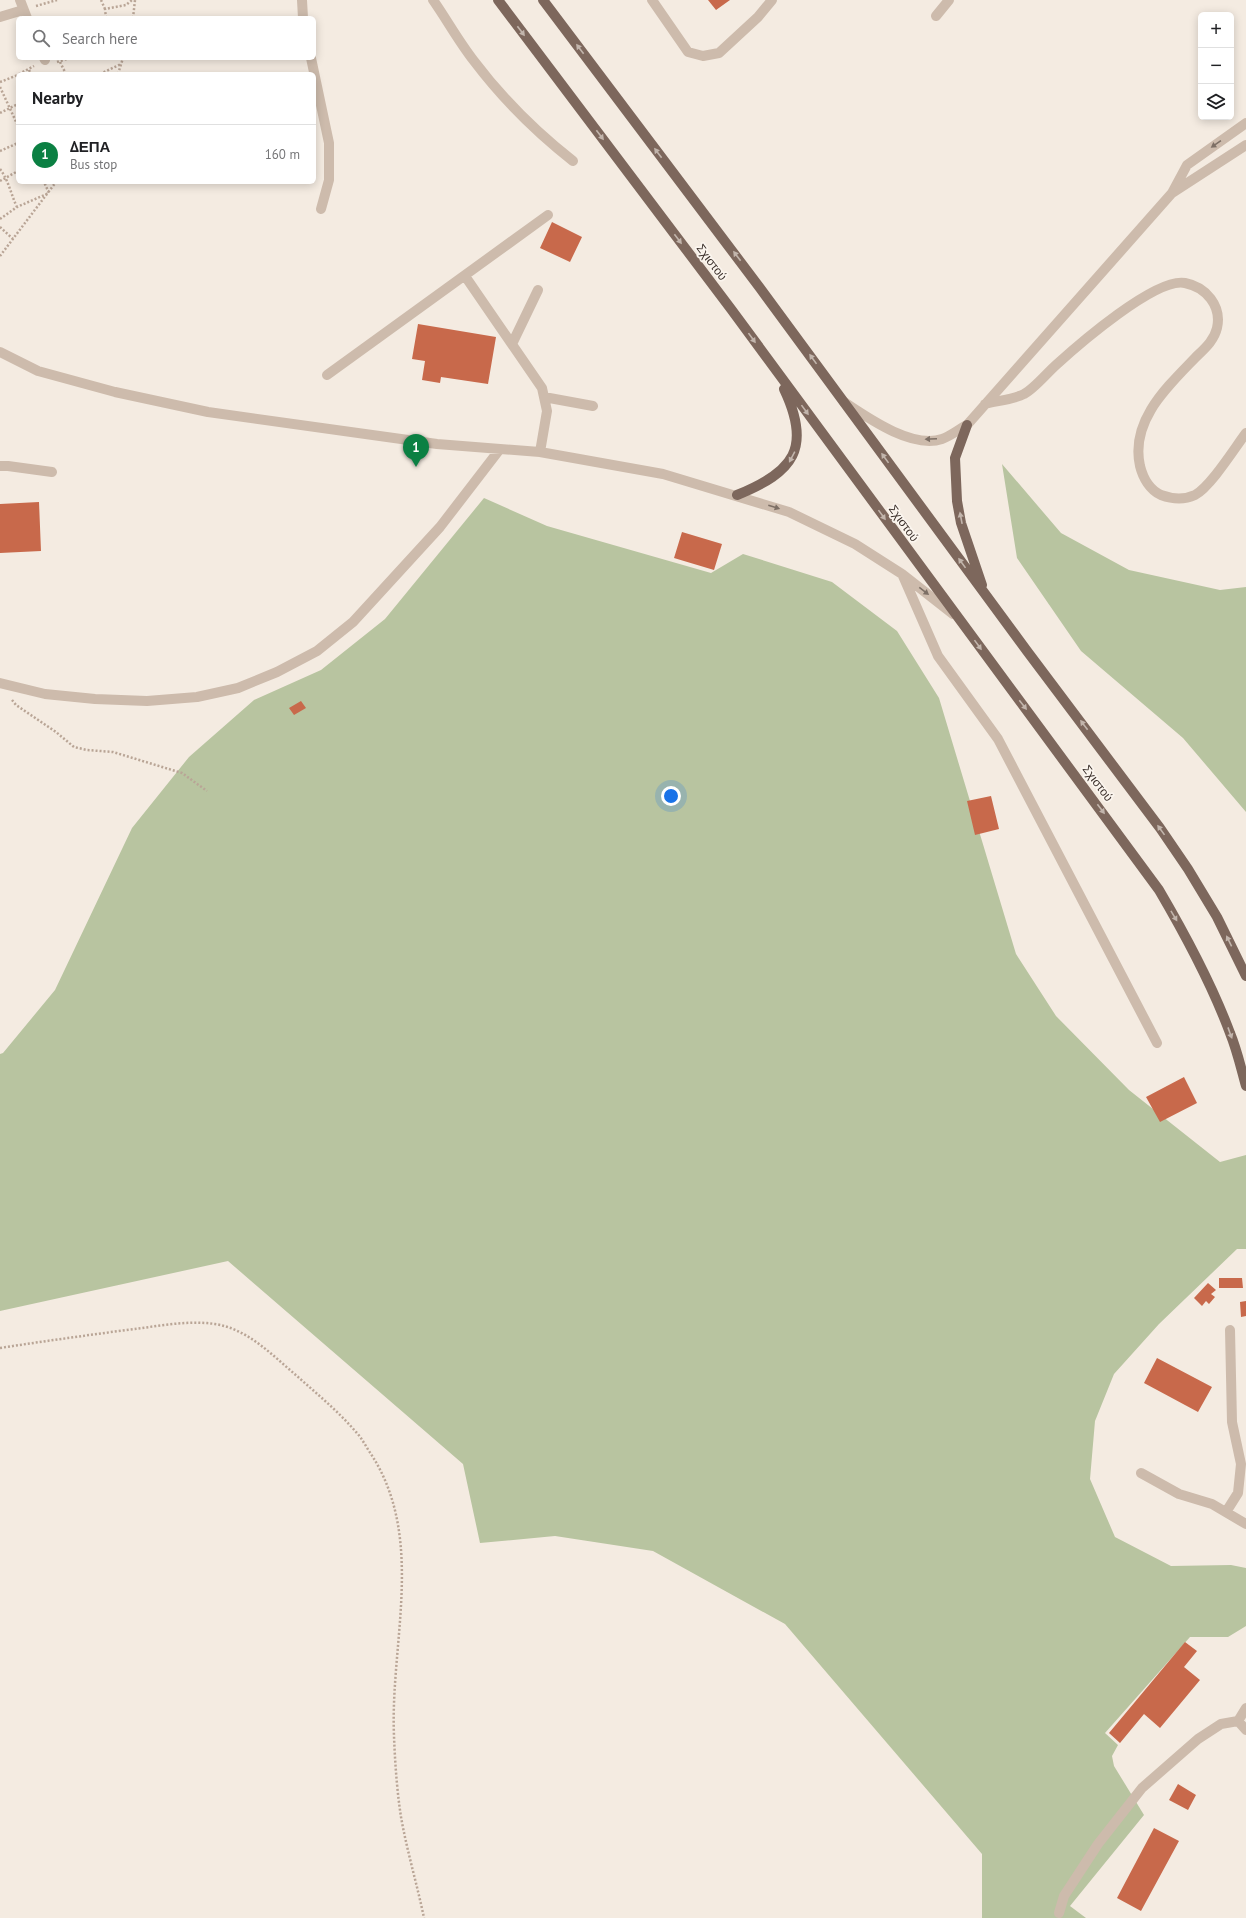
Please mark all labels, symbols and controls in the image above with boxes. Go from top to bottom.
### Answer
map controls [1198,12,1234,120]
button: + [1198,12,1234,48]
search box [16,16,316,60]
one-way arrow [517,26,526,37]
icon: search [30,27,52,49]
text: Search here [62,29,138,48]
one-way arrow [576,44,584,54]
button: − [1198,48,1234,84]
button: layers [1198,84,1234,120]
text: Nearby [32,87,83,109]
one-way arrow [596,130,604,140]
text: ΔΕΠΑ [70,137,110,156]
one-way arrow [1211,140,1222,148]
text: 1 [41,146,49,163]
text: 160 m [265,146,300,163]
one-way arrow [654,147,663,158]
text: Bus stop [70,156,117,173]
one-way arrow [674,233,682,244]
street label: Σχιστού [693,241,731,283]
one-way arrow [732,251,741,262]
one-way arrow [748,333,756,343]
one-way arrow [809,354,817,364]
one-way arrow [801,405,809,415]
pin: 1 [403,434,429,467]
one-way arrow [925,436,937,443]
one-way arrow [789,451,795,462]
one-way arrow [881,453,890,464]
street label: Σχιστού [886,502,922,544]
one-way arrow [769,505,781,511]
one-way arrow [878,509,886,520]
one-way arrow [957,512,963,524]
one-way arrow [958,558,966,569]
one-way arrow [919,586,929,594]
one-way arrow [974,640,982,650]
one-way arrow [1019,699,1027,710]
one-way arrow [1080,720,1088,731]
street label: Σχιστού [1079,762,1117,804]
your location [661,786,681,806]
one-way arrow [1097,803,1105,814]
one-way arrow [1157,825,1165,835]
one-way arrow [1171,910,1178,922]
one-way arrow [1226,935,1232,946]
one-way arrow [1227,1027,1233,1039]

